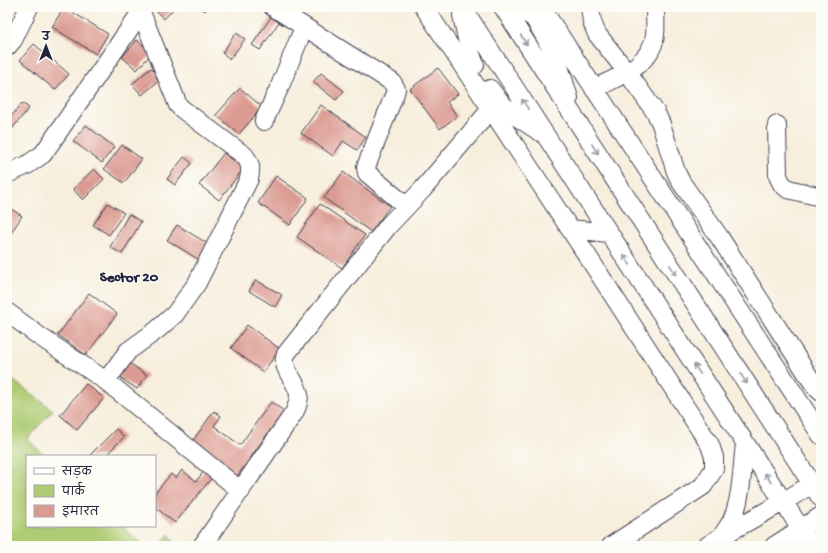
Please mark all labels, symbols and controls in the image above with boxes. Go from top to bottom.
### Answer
north arrow [26,26,66,66]
text: उ [41,31,51,44]
one-way arrow [520,34,528,45]
one-way arrow [521,99,529,110]
one-way arrow [591,143,599,154]
one-way arrow [622,254,630,266]
one-way arrow [669,264,677,275]
district label: Sector 20 [100,269,159,287]
one-way arrow [693,364,701,375]
one-way arrow [740,373,748,384]
legend [26,455,156,527]
text: सड़क [61,466,93,480]
one-way arrow [763,472,771,484]
text: पार्क [61,481,86,500]
text: इमारत [62,505,100,520]

